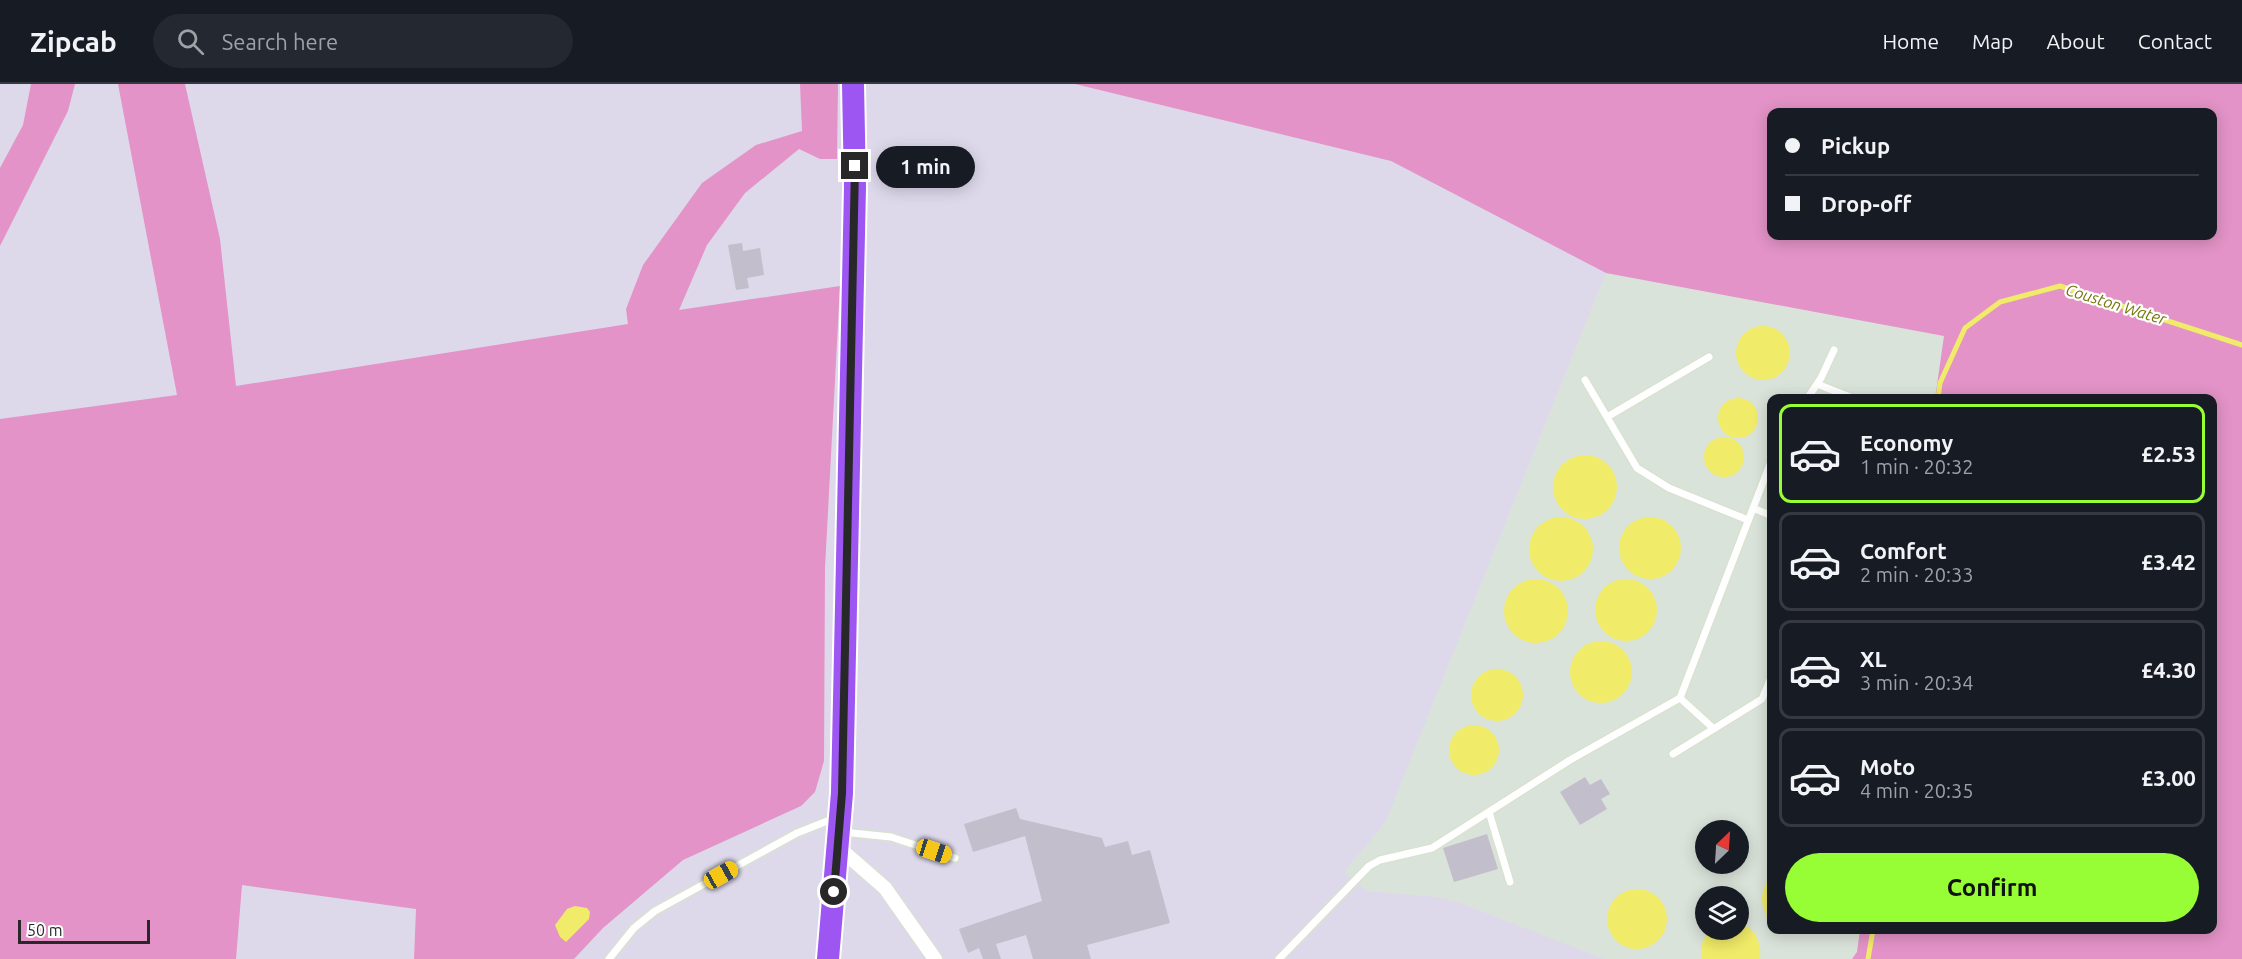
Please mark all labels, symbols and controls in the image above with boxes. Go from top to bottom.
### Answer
search box [153,14,573,68]
icon: search [174,25,207,58]
text: Zipcab [30,26,117,57]
text: Search here [222,29,338,54]
text: Home [1882,29,1939,53]
text: Map [1972,29,2013,53]
text: About [2046,29,2105,53]
text: Contact [2138,29,2212,53]
text: Pickup [1821,133,1890,158]
callout: 1 min [876,145,975,187]
route end [841,152,868,179]
text: 1 min [900,155,951,178]
text: Drop-off [1821,191,1911,216]
water label: Couston Water [2064,280,2169,328]
icon: car [1788,427,1842,481]
text: Economy [1860,430,1953,455]
text: £2.53 [2141,441,2196,466]
text: 1 min · 20:32 [1860,455,1974,478]
icon: car [1788,535,1842,589]
text: Comfort [1860,538,1947,563]
text: £3.42 [2141,549,2196,574]
text: 2 min · 20:33 [1860,563,1974,586]
icon: car [1788,643,1842,697]
text: XL [1860,646,1887,671]
text: £4.30 [2141,657,2196,682]
text: 3 min · 20:34 [1860,671,1974,694]
icon: car [1788,751,1842,805]
text: Moto [1860,754,1915,779]
text: £3.00 [2141,765,2196,790]
text: 4 min · 20:35 [1860,779,1974,802]
north arrow [1695,820,1749,874]
map controls [1695,820,1749,940]
car [914,837,954,865]
button: Confirm [1785,853,2199,922]
car [701,858,741,892]
route start [820,878,847,905]
button: layers [1695,886,1749,940]
scale bar [18,917,150,944]
text: 50 m [27,921,63,939]

